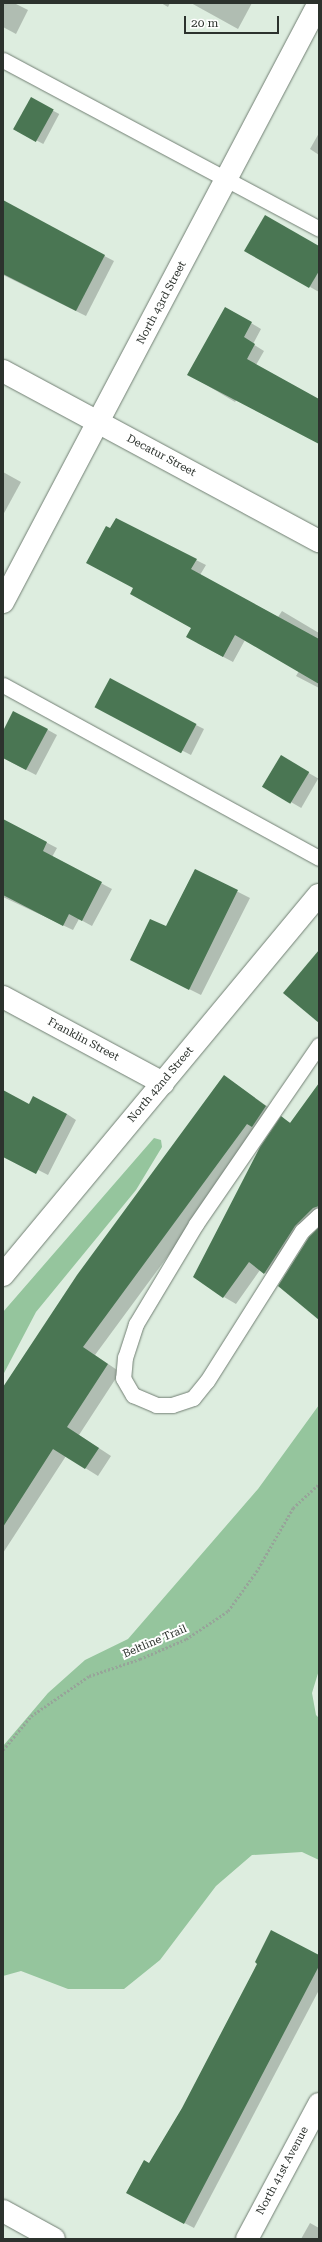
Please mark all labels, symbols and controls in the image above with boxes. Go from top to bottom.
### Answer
scale bar [186,8,281,34]
text: 20 m [191,16,218,30]
street label: North 43rd Street [135,259,189,347]
street label: Decatur Street [124,432,198,480]
street label: Franklin Street [45,1016,121,1064]
street label: North 42nd Street [125,1044,197,1126]
street label: Beltline Trail [121,1623,189,1661]
street label: North 41st Avenue [254,2125,312,2217]

